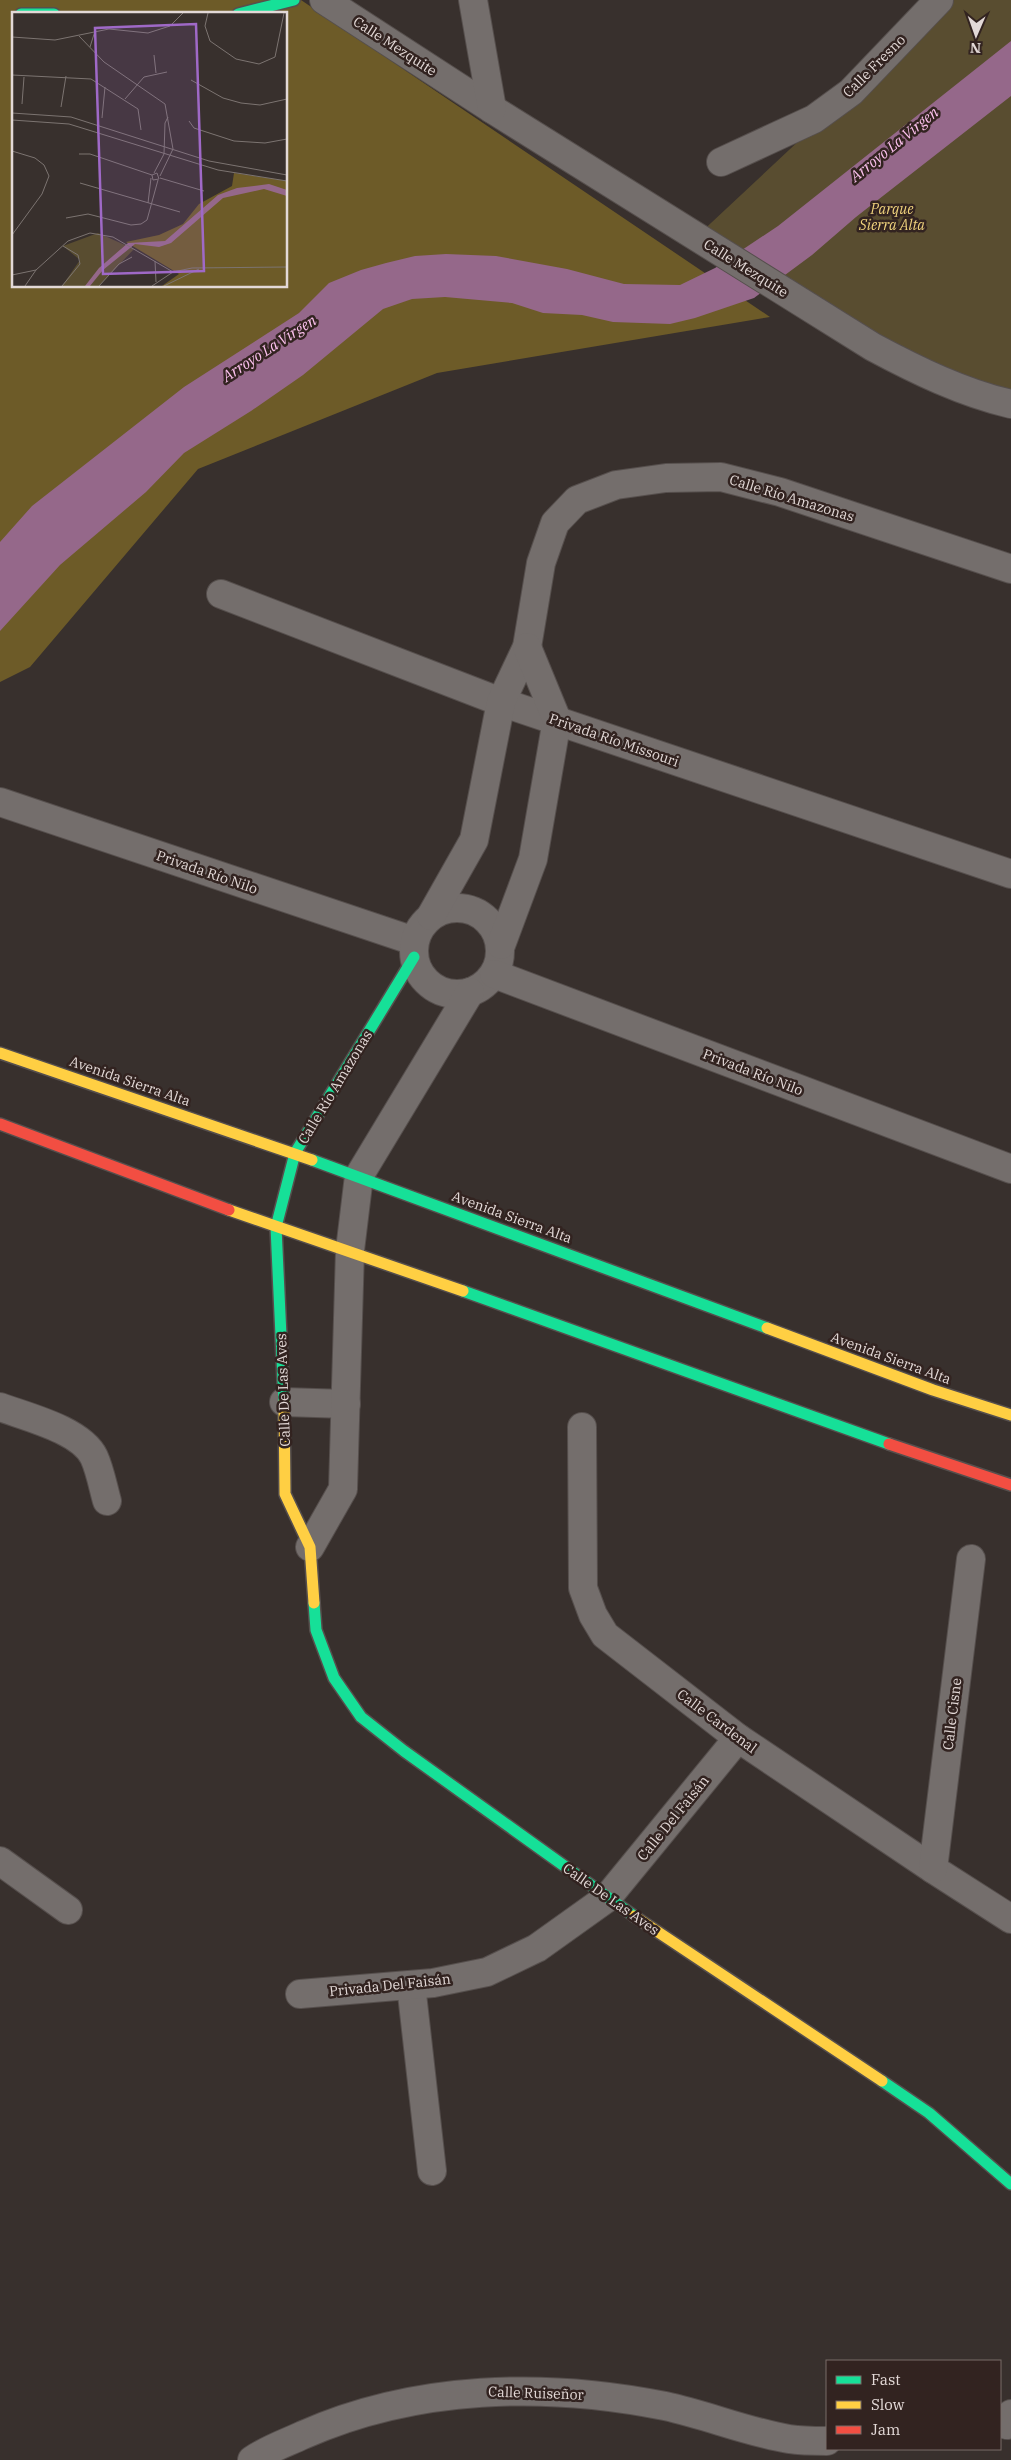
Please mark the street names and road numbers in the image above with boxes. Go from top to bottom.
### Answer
street label: Calle Mezquite [350,12,440,80]
street label: Calle Fresno [839,31,909,101]
street label: Calle Mezquite [700,235,792,301]
street label: Calle Río Amazonas [727,470,857,526]
street label: Privada Río Missouri [547,709,681,771]
street label: Privada Río Nilo [154,846,260,898]
street label: Calle Río Amazonas [294,1027,376,1147]
street label: Privada Río Nilo [700,1045,806,1099]
street label: Avenida Sierra Alta [67,1052,193,1110]
street label: Avenida Sierra Alta [449,1187,575,1247]
street label: Avenida Sierra Alta [828,1328,954,1388]
street label: Calle De Las Aves [272,1333,294,1447]
street label: Calle Cisne [939,1677,965,1751]
street label: Calle Cardenal [674,1685,760,1757]
street label: Calle Del Faisán [633,1772,713,1864]
street label: Calle De Las Aves [559,1859,663,1939]
street label: Privada Del Faisán [328,1970,452,2000]
street label: Calle Ruiseñor [488,2382,585,2404]

